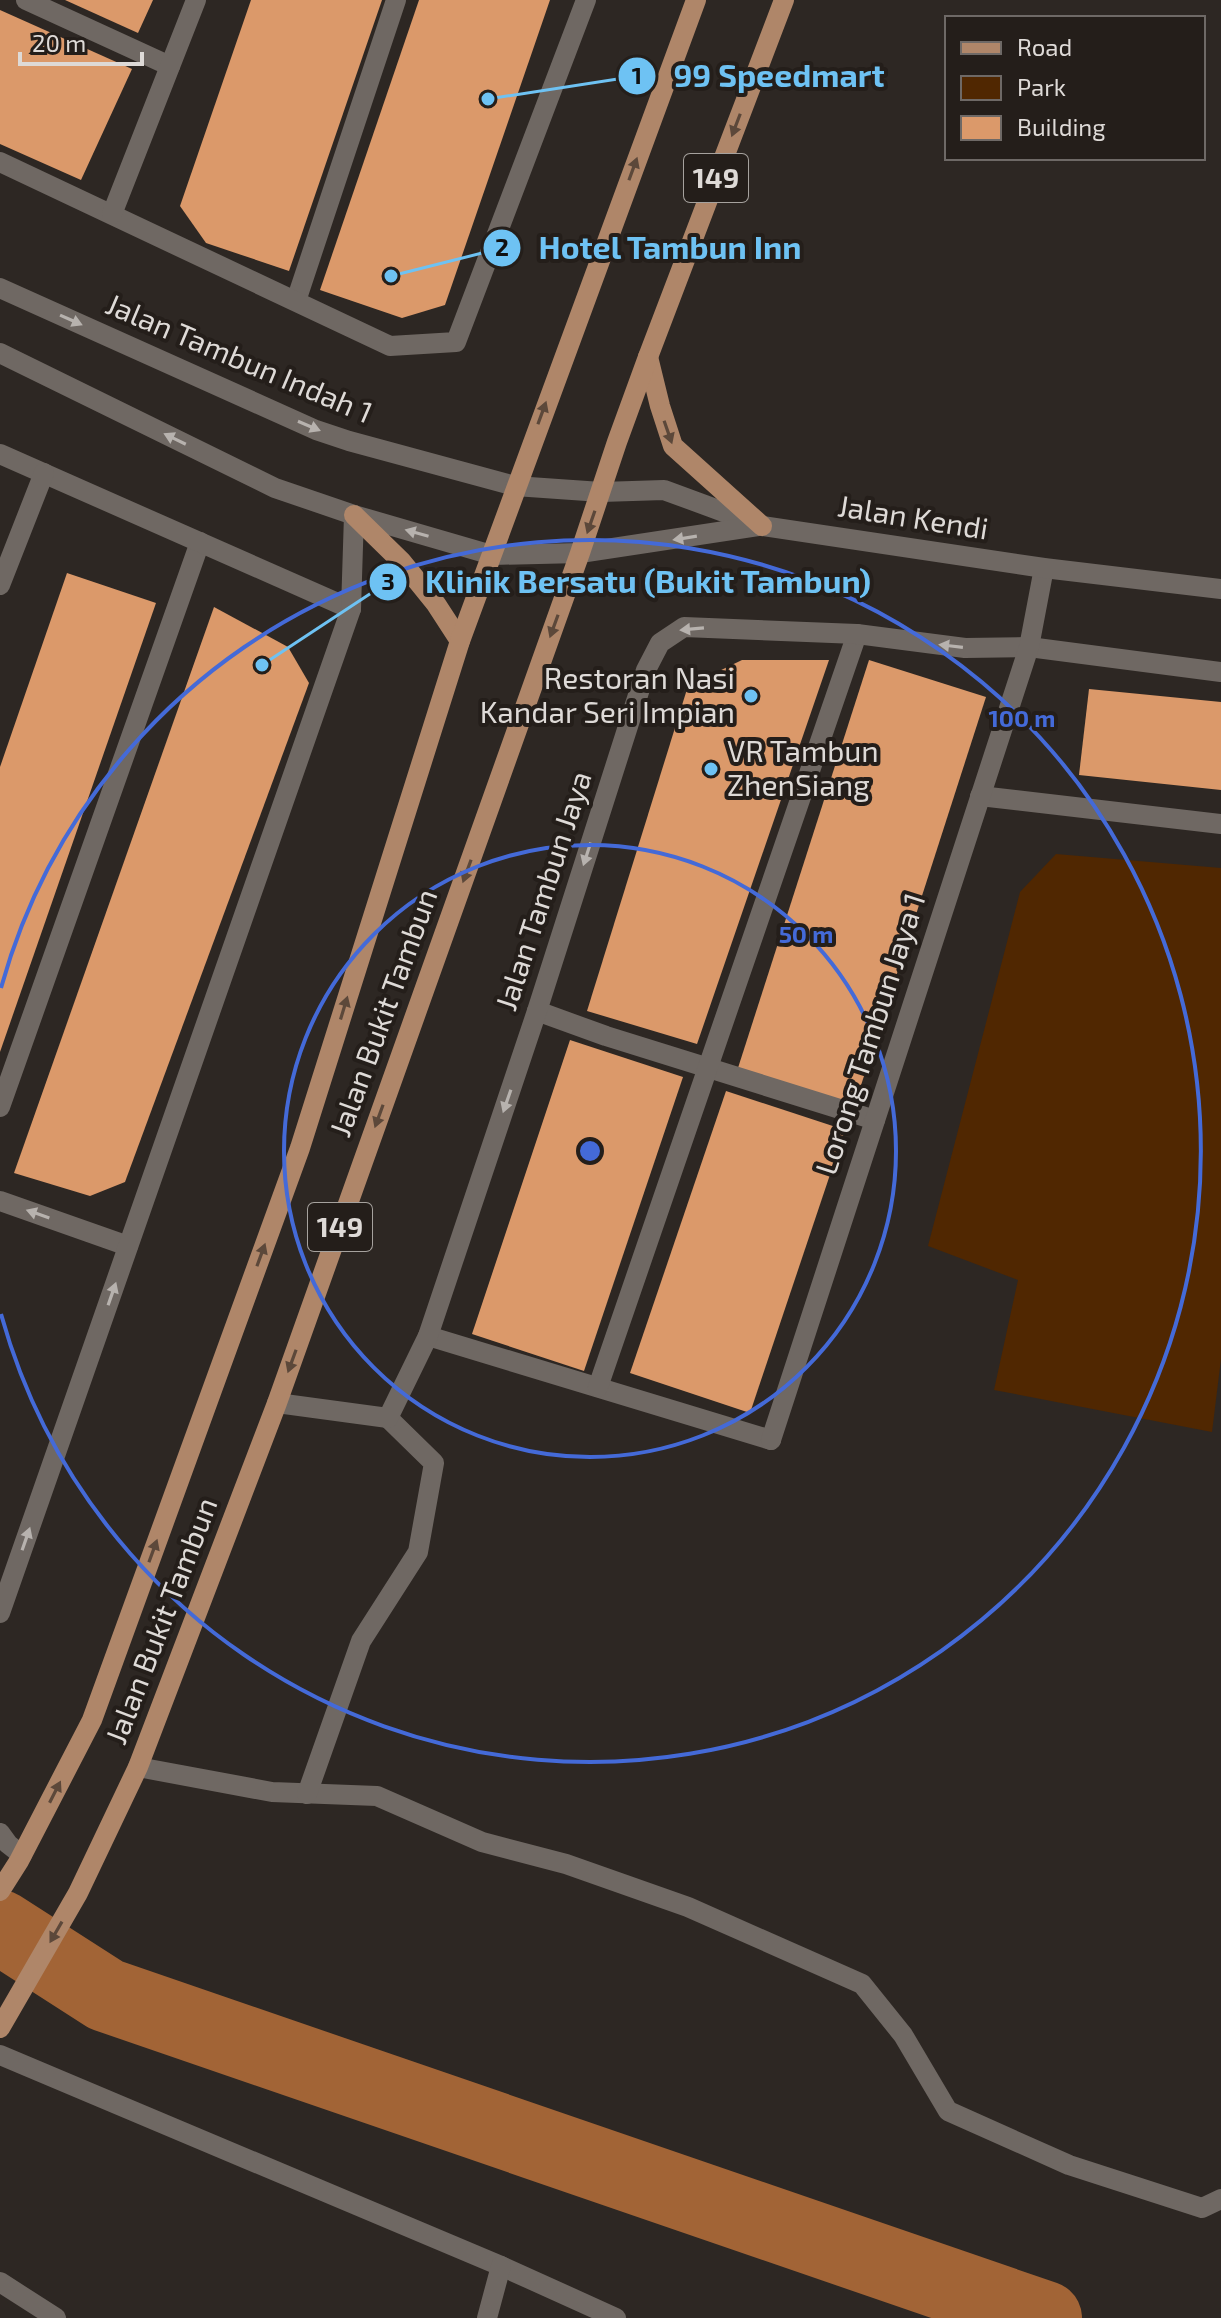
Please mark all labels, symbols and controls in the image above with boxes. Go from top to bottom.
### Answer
scale bar [20,16,142,66]
legend [945,16,1205,160]
text: 20 m [32,28,86,57]
text: Road [1017,32,1072,61]
callout: 99 Speedmart [617,48,900,104]
text: 99 Speedmart [673,55,885,93]
text: 1 [632,60,642,89]
text: Park [1017,72,1066,101]
text: Building [1017,112,1106,141]
one-way arrow [729,113,742,137]
road number: 149 [684,154,748,202]
one-way arrow [627,157,640,181]
callout: Hotel Tambun Inn [482,220,818,276]
text: Hotel Tambun Inn [539,227,801,265]
text: 2 [495,232,509,261]
street label: Jalan Tambun Indah 1 [101,285,379,430]
one-way arrow [59,314,83,327]
one-way arrow [537,401,549,425]
one-way arrow [297,420,321,433]
one-way arrow [663,420,675,444]
one-way arrow [163,433,186,446]
street label: Jalan Kendi [836,486,991,546]
one-way arrow [584,510,596,534]
one-way arrow [404,526,428,539]
one-way arrow [672,532,697,545]
callout: Klinik Bersatu (Bukit Tambun) [368,554,887,610]
text: Klinik Bersatu (Bukit Tambun) [425,561,871,599]
text: 3 [381,566,395,595]
one-way arrow [547,614,560,638]
one-way arrow [680,623,705,636]
one-way arrow [938,640,963,653]
place label: Restoran Nasi Kandar Seri Impian [480,659,735,729]
marker: Restoran Nasi Kandar Seri Impian [742,687,760,705]
text: 100 m [989,703,1055,732]
place label: VR Tambun ZhenSiang [727,732,879,802]
marker: VR Tambun ZhenSiang [702,760,720,778]
street label: Jalan Tambun Jaya [486,766,598,1015]
one-way arrow [580,842,593,866]
one-way arrow [460,859,472,883]
street label: Jalan Bukit Tambun [321,884,444,1141]
street label: Lorong Tambun Jaya 1 [807,888,932,1179]
text: 50 m [779,919,833,948]
one-way arrow [338,996,351,1020]
one-way arrow [501,1089,513,1113]
one-way arrow [373,1104,385,1128]
centre of rings [576,1137,604,1165]
road number: 149 [308,1203,372,1251]
one-way arrow [26,1207,50,1220]
one-way arrow [255,1242,268,1266]
one-way arrow [106,1281,118,1305]
one-way arrow [285,1349,298,1373]
street label: Jalan Bukit Tambun [97,1492,224,1749]
one-way arrow [20,1527,32,1551]
one-way arrow [147,1539,160,1563]
one-way arrow [48,1780,61,1803]
one-way arrow [49,1921,63,1943]

